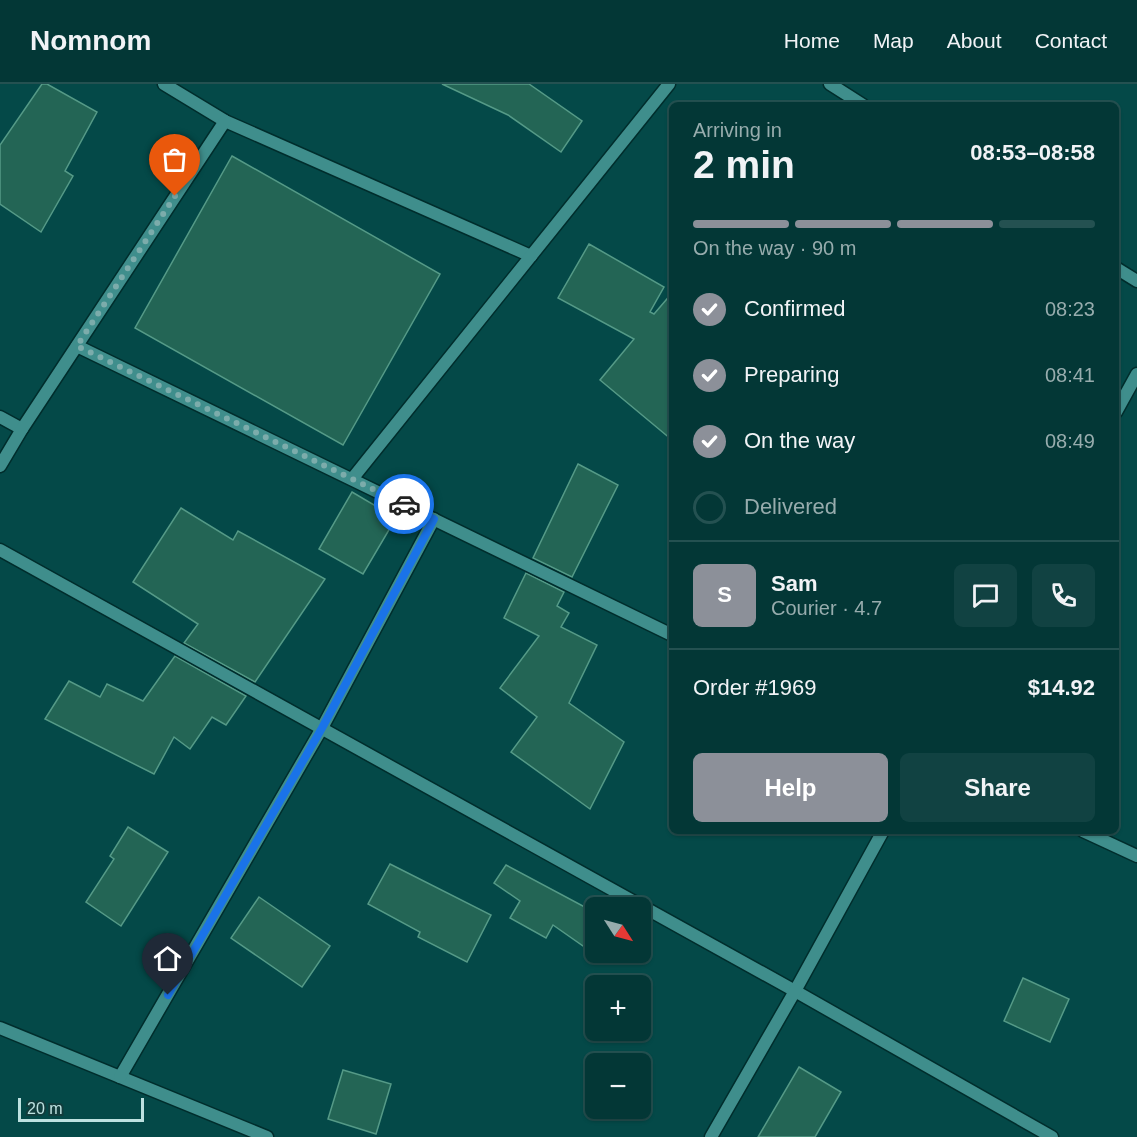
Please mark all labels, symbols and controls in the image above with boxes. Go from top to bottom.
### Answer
text: Nomnom [30,25,151,56]
text: Home [784,29,840,52]
text: Map [873,29,914,52]
text: About [947,29,1002,52]
text: Contact [1035,29,1107,52]
text: Arriving in [693,119,782,141]
pin [149,134,200,196]
text: 08:53–08:58 [970,140,1095,165]
icon: bag [158,143,191,176]
text: 2 min [693,143,795,186]
text: On the way · 90 m [693,237,856,259]
icon: check [693,293,726,326]
text: Confirmed [744,296,845,321]
text: 08:23 [1045,298,1095,320]
icon: check [693,359,726,392]
text: Preparing [744,362,839,387]
text: 08:41 [1045,364,1095,386]
icon: check [693,425,726,458]
text: On the way [744,428,855,453]
text: 08:49 [1045,430,1095,452]
courier [374,474,434,534]
icon: car [388,488,421,521]
text: Delivered [744,494,837,519]
button: chat [954,564,1017,627]
button: phone [1032,564,1095,627]
text: Sam [771,571,817,596]
text: S [717,582,732,607]
text: Courier · 4.7 [771,597,882,619]
text: Order #1969 [693,675,817,700]
text: $14.92 [1028,675,1095,700]
button: Help [693,753,888,822]
button: Share [900,753,1095,822]
north arrow [585,897,651,963]
map controls [585,897,651,1119]
pin [142,933,193,995]
icon: home [151,942,184,975]
button: + [585,975,651,1041]
button: − [585,1053,651,1119]
scale bar [18,1095,144,1122]
text: 20 m [27,1100,63,1117]

